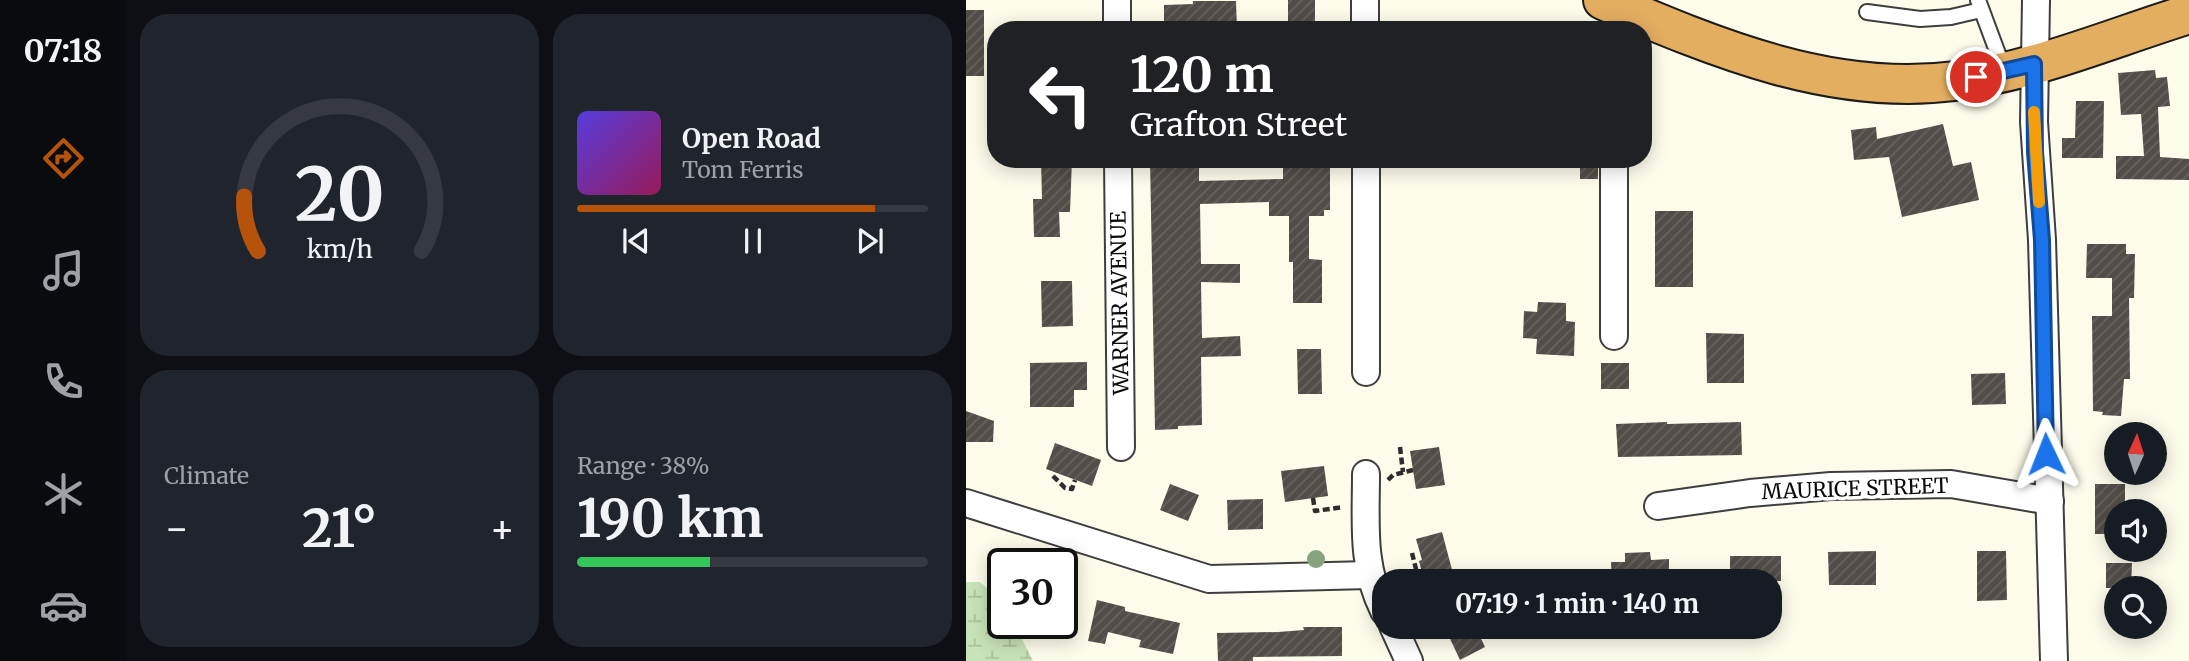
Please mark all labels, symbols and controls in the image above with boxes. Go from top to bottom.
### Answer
text: 07:18 [24,31,102,71]
text: 120 m [1130,44,1274,105]
pin [1946,47,2006,107]
icon: left [1015,49,1106,140]
icon: arrive [1957,58,1995,96]
text: Grafton Street [1130,105,1347,145]
text: Open Road [682,122,821,155]
icon: directions [39,134,88,183]
text: 20 [295,150,385,242]
text: Tom Ferris [682,155,804,184]
street label: WARNER AVENUE [1104,210,1135,396]
icon: previous [617,222,655,260]
icon: pause [734,222,772,260]
icon: next [851,222,889,260]
text: km/h [306,233,373,265]
icon: music [39,246,88,295]
icon: phone [39,357,88,406]
position arrow [2009,417,2083,491]
north arrow [2104,422,2166,485]
map controls [2104,422,2167,639]
text: Range · 38% [577,451,710,480]
text: Climate [164,461,249,490]
icon: climate [39,469,88,518]
street label: MAURICE STREET [1761,472,1949,505]
text: 190 km [577,486,763,551]
text: 21° [302,496,377,561]
button: sound [2104,499,2167,562]
text: − [164,505,189,552]
text: + [490,505,515,552]
speed limit sign: 30 [987,548,1078,639]
button: search [2104,576,2167,639]
icon: car [39,581,88,630]
text: 07:19 · 1 min · 140 m [1455,587,1699,620]

